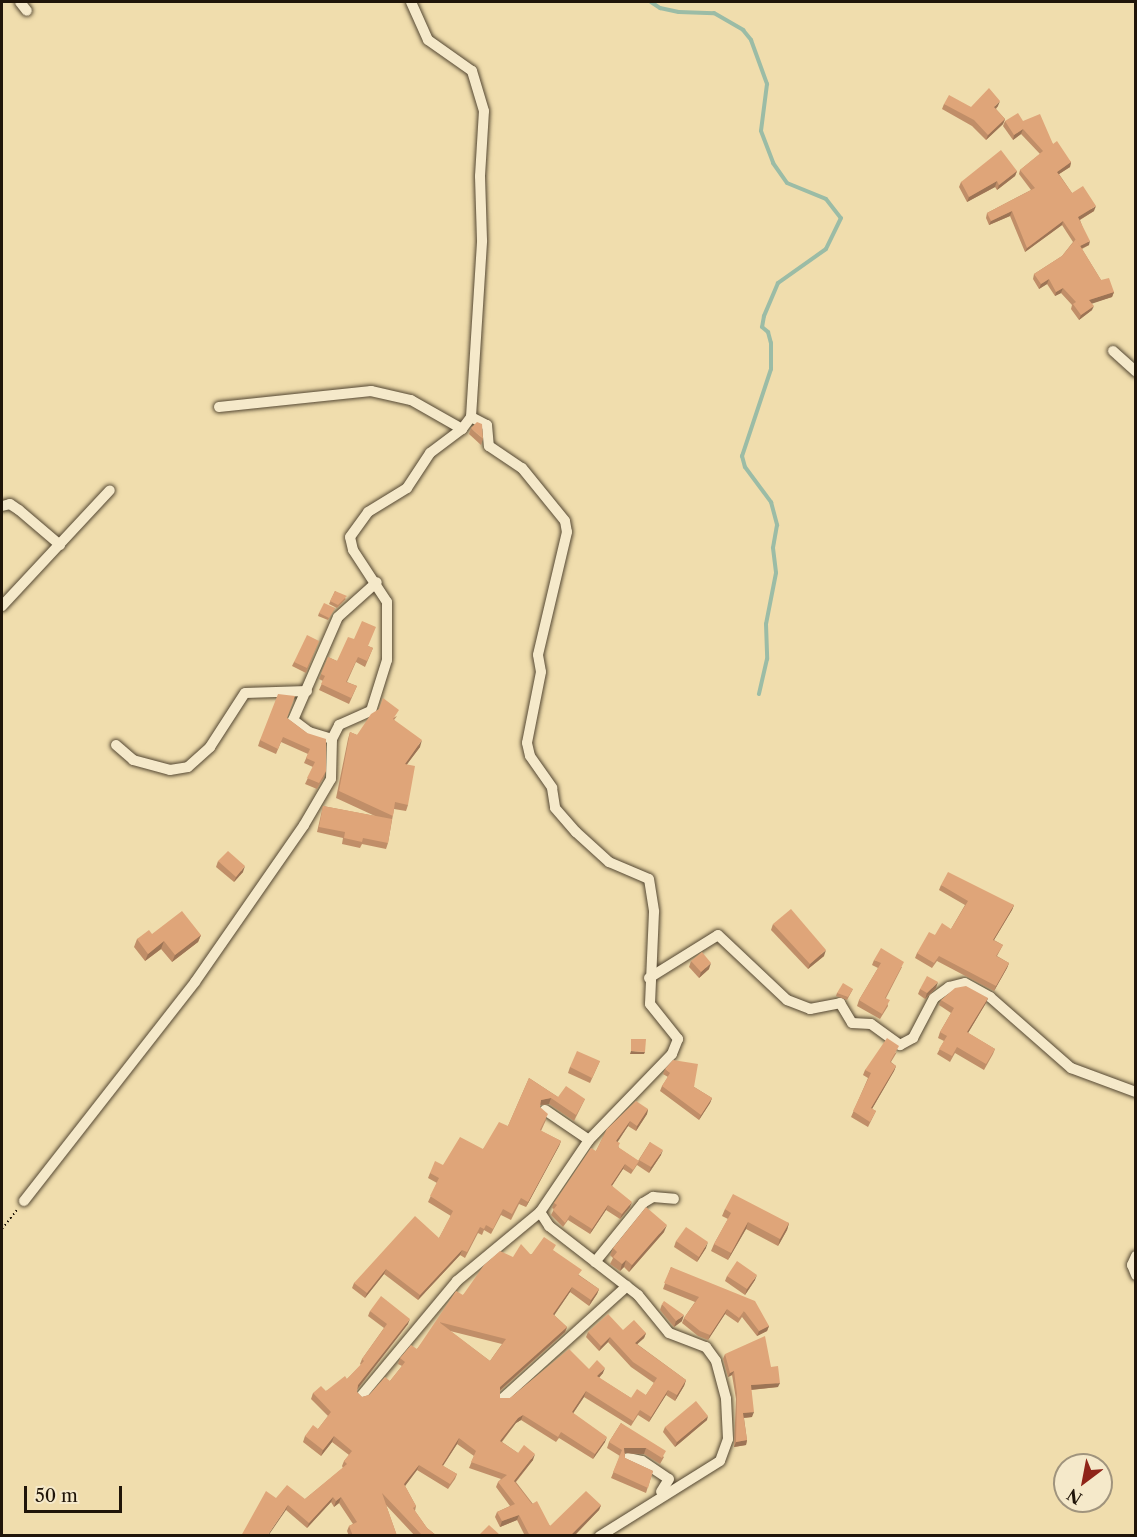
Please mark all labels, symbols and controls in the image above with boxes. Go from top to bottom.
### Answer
north arrow [1053,1453,1113,1513]
scale bar [27,1474,124,1512]
text: N [1063,1484,1086,1509]
text: 50 m [35,1485,78,1507]

